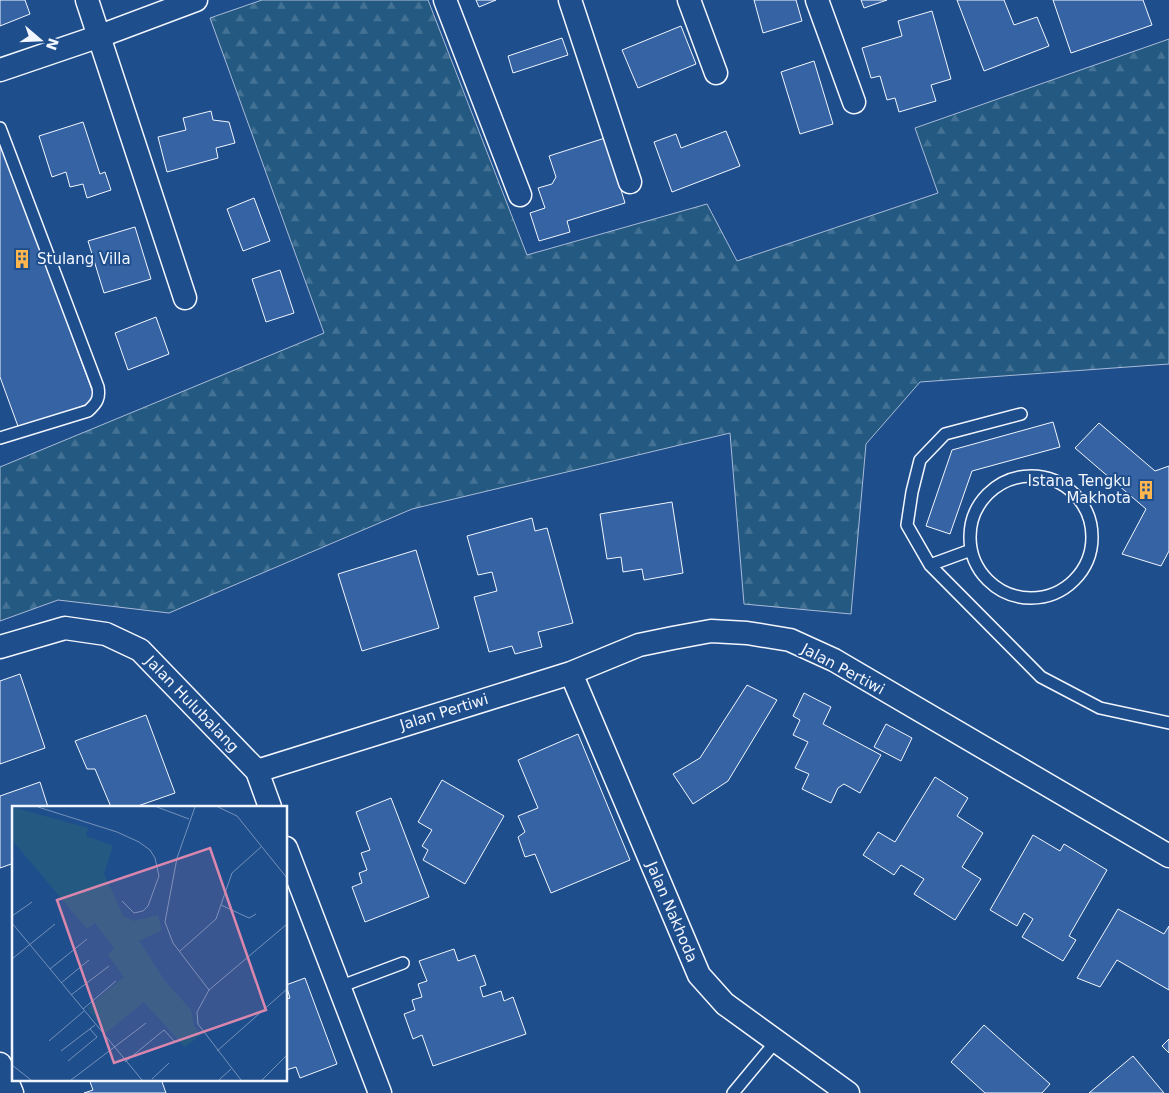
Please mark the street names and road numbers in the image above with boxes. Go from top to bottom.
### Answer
street label: Jalan Pertiwi [797,639,888,698]
street label: Jalan Hulubalang [141,651,243,756]
street label: Jalan Pertiwi [397,690,490,734]
street label: Jalan Nakhoda [642,858,701,965]

